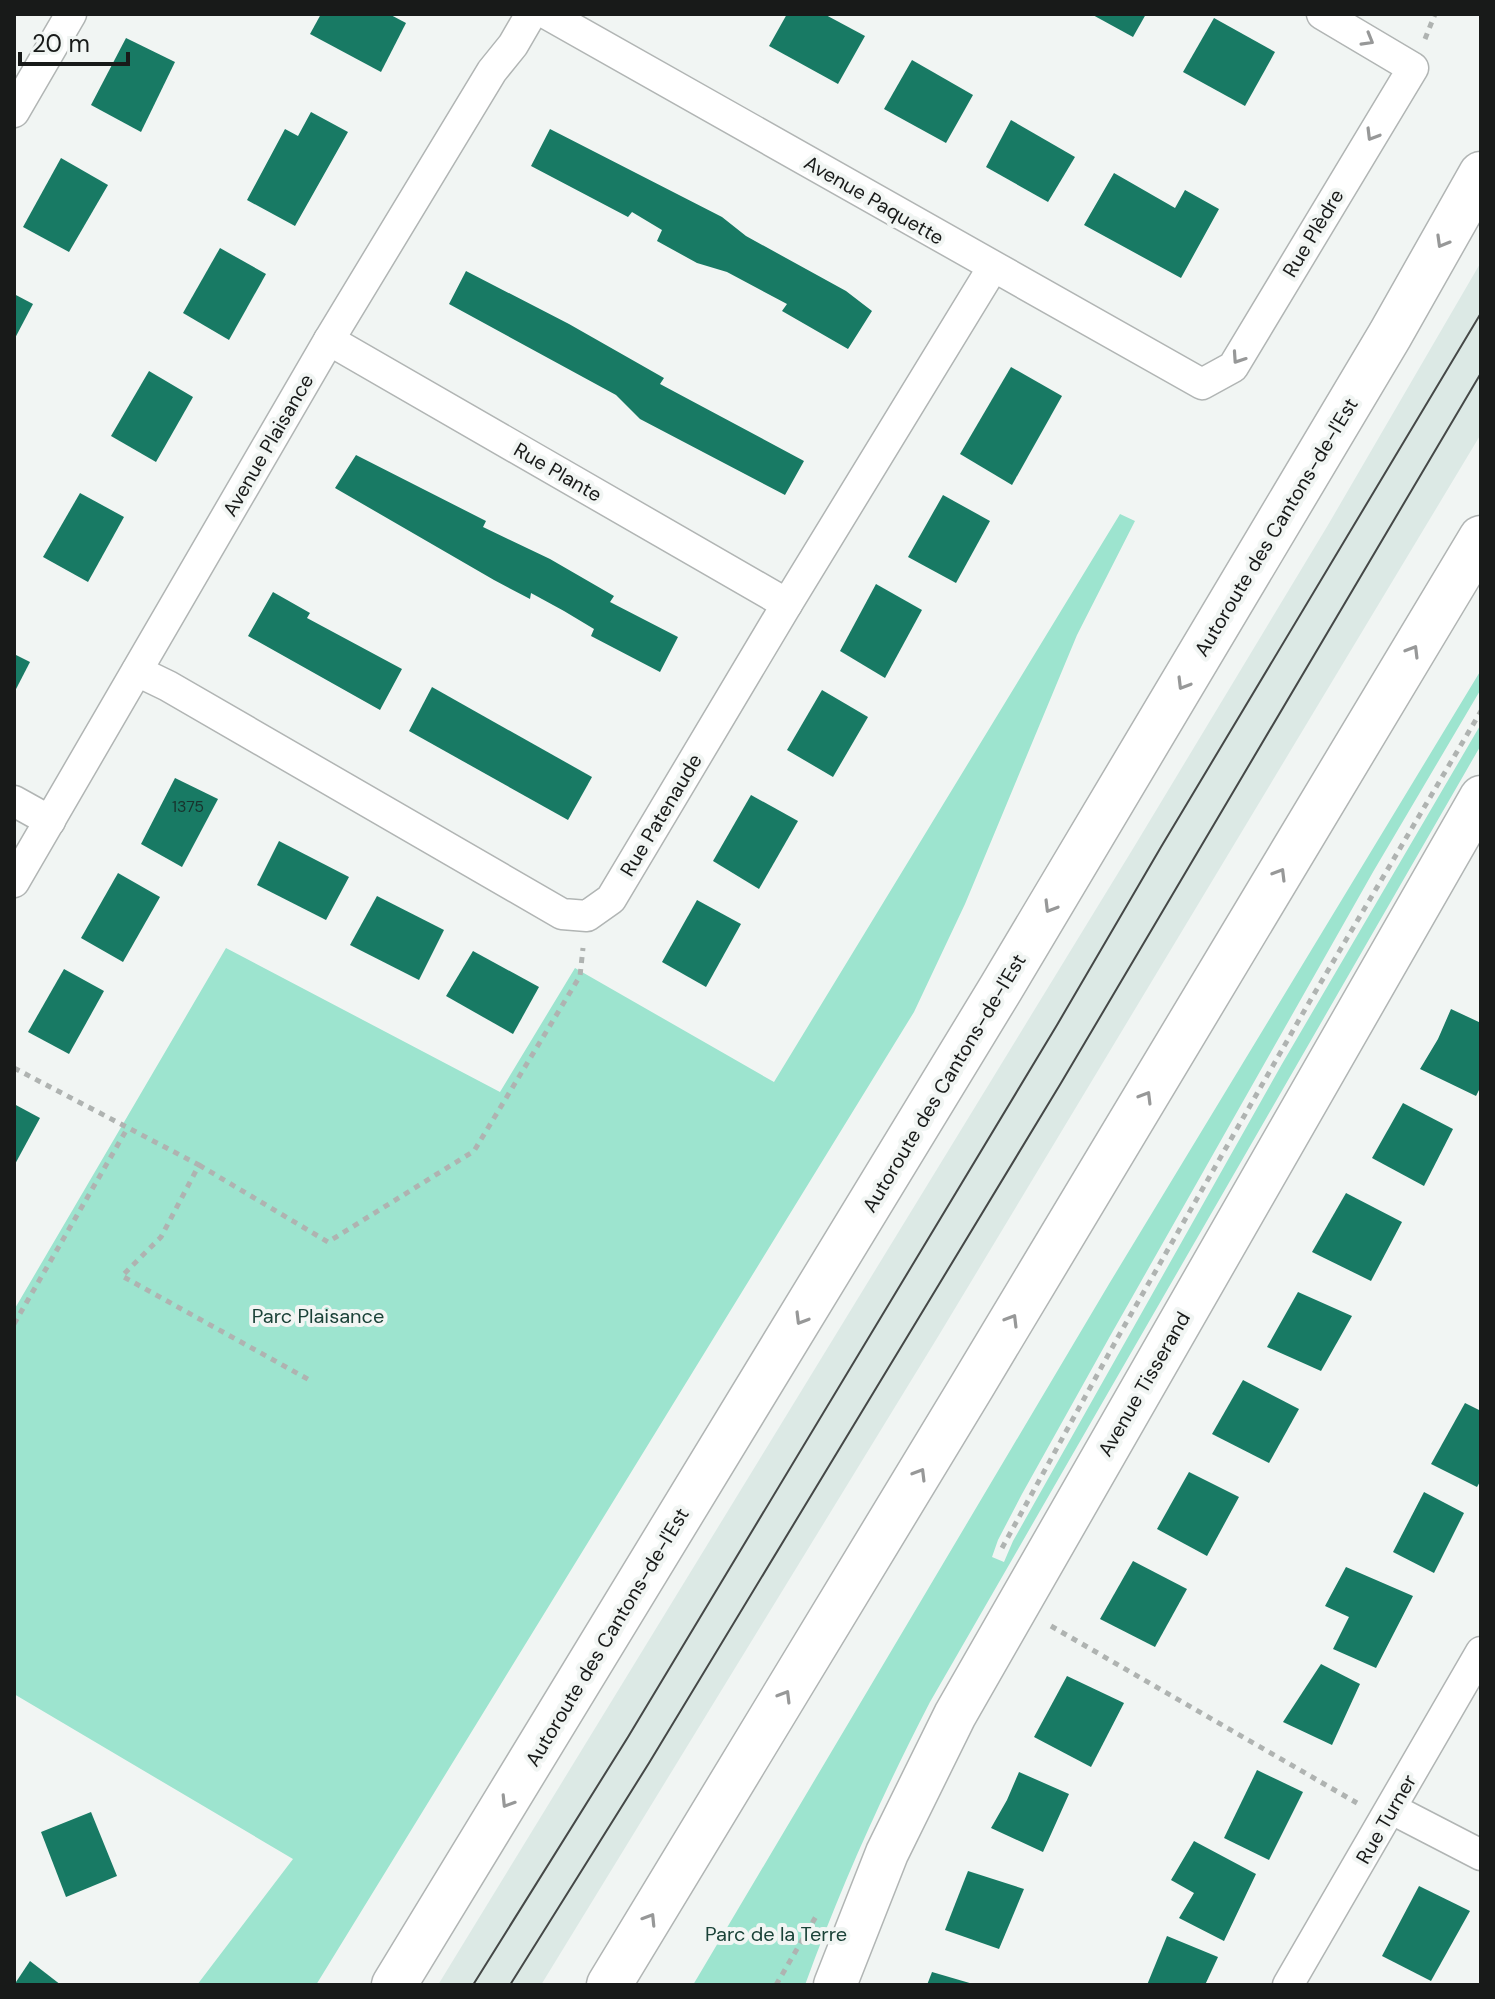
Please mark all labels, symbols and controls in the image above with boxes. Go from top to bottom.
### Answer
scale bar [20,16,128,66]
text: 20 m [32,28,90,59]
one-way arrow [1359,31,1374,46]
one-way arrow [1366,126,1382,141]
street label: Avenue Paquette [799,149,949,251]
street label: Rue Plèdre [1277,184,1349,282]
one-way arrow [1437,234,1452,248]
one-way arrow [1233,349,1248,363]
street label: Avenue Plaisance [217,369,319,521]
street label: Autoroute des Cantons-de-l'Est [1188,393,1364,661]
street label: Rue Plante [509,436,607,508]
one-way arrow [1404,645,1419,659]
one-way arrow [1177,675,1193,690]
street label: Rue Patenaude [614,749,708,881]
house number: 1375 [172,796,204,817]
one-way arrow [1270,868,1285,883]
one-way arrow [1044,898,1060,913]
street label: Autoroute des Cantons-de-l'Est [856,949,1032,1217]
one-way arrow [1136,1091,1152,1106]
park label: Parc Plaisance [252,1303,384,1329]
street label: Avenue Tisserand [1092,1307,1196,1461]
one-way arrow [796,1310,811,1325]
one-way arrow [1003,1314,1018,1329]
one-way arrow [910,1468,925,1483]
street label: Autoroute des Cantons-de-l'Est [519,1503,695,1771]
one-way arrow [775,1690,791,1705]
street label: Rue Turner [1350,1769,1422,1869]
one-way arrow [501,1793,517,1808]
one-way arrow [641,1913,656,1928]
park label: Parc de la Terre [705,1921,847,1947]

